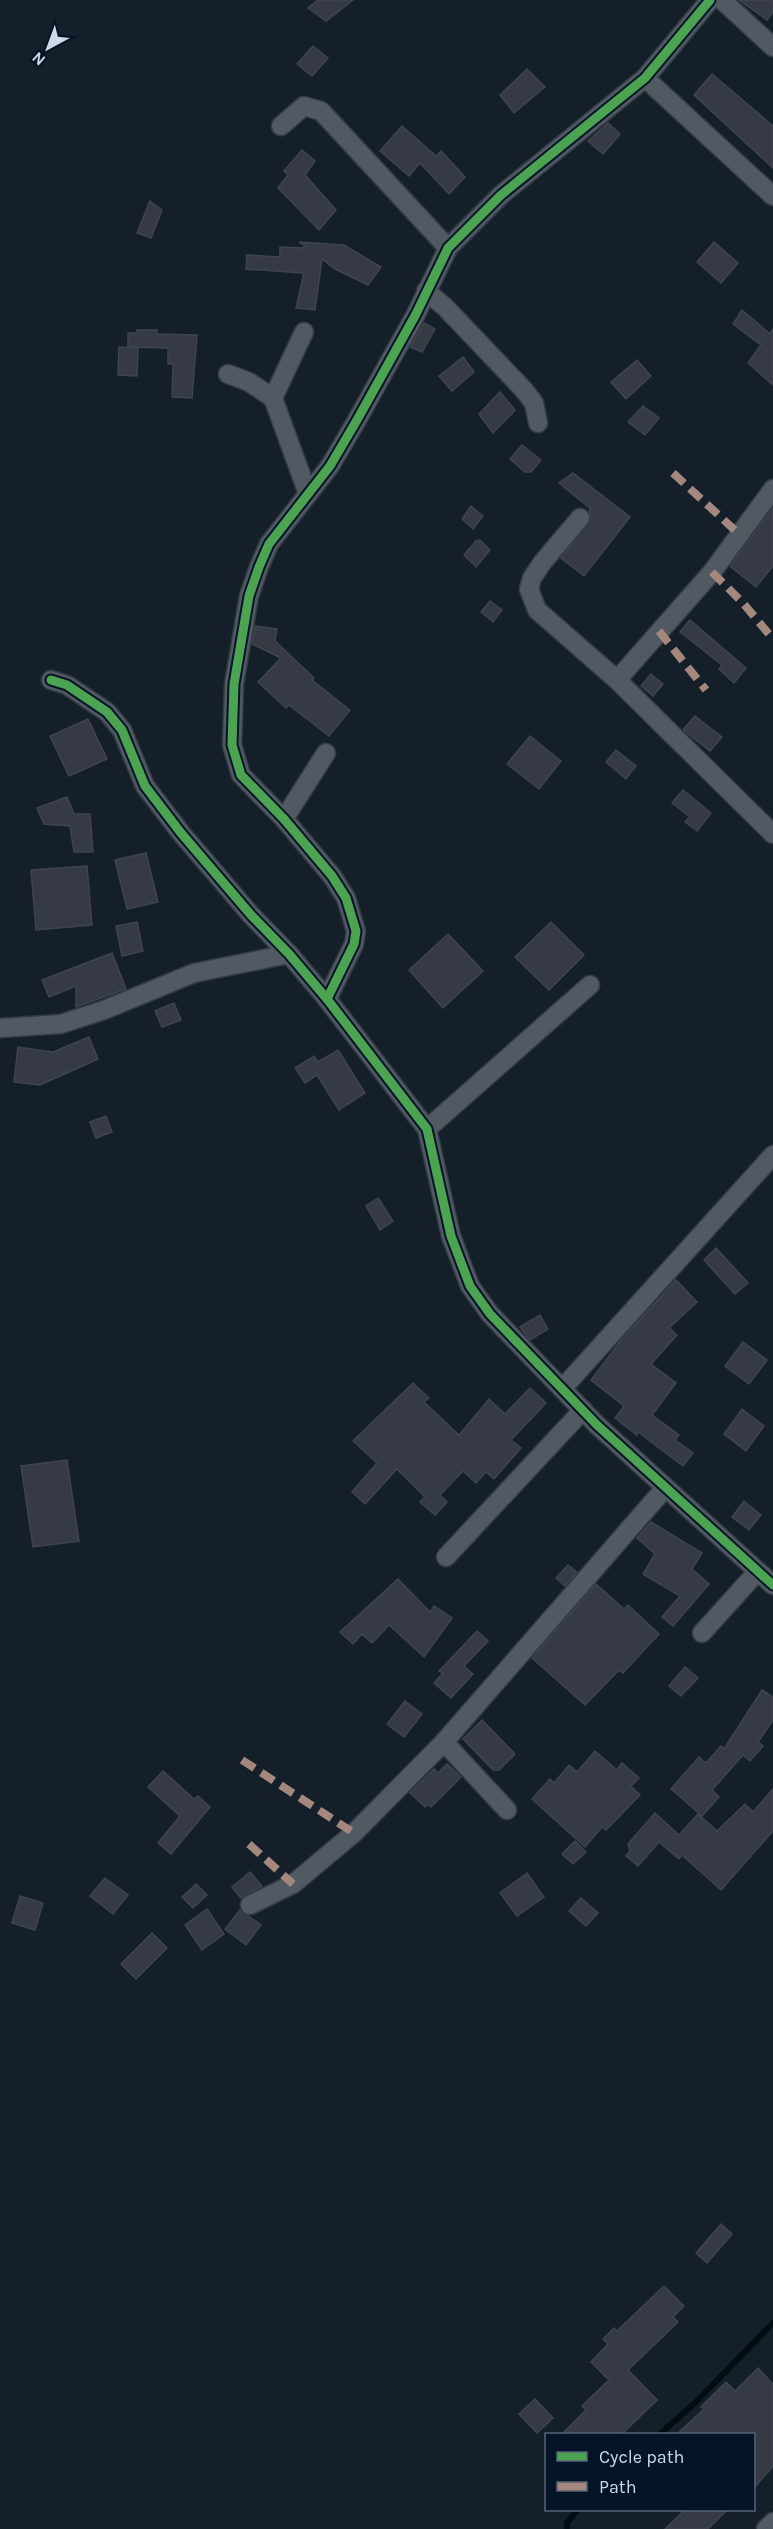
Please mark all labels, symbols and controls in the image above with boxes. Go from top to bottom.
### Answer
north arrow [18,18,78,78]
text: N [28,48,49,70]
legend [545,2433,755,2511]
text: Cycle path [599,2446,684,2468]
text: Path [599,2476,637,2498]

